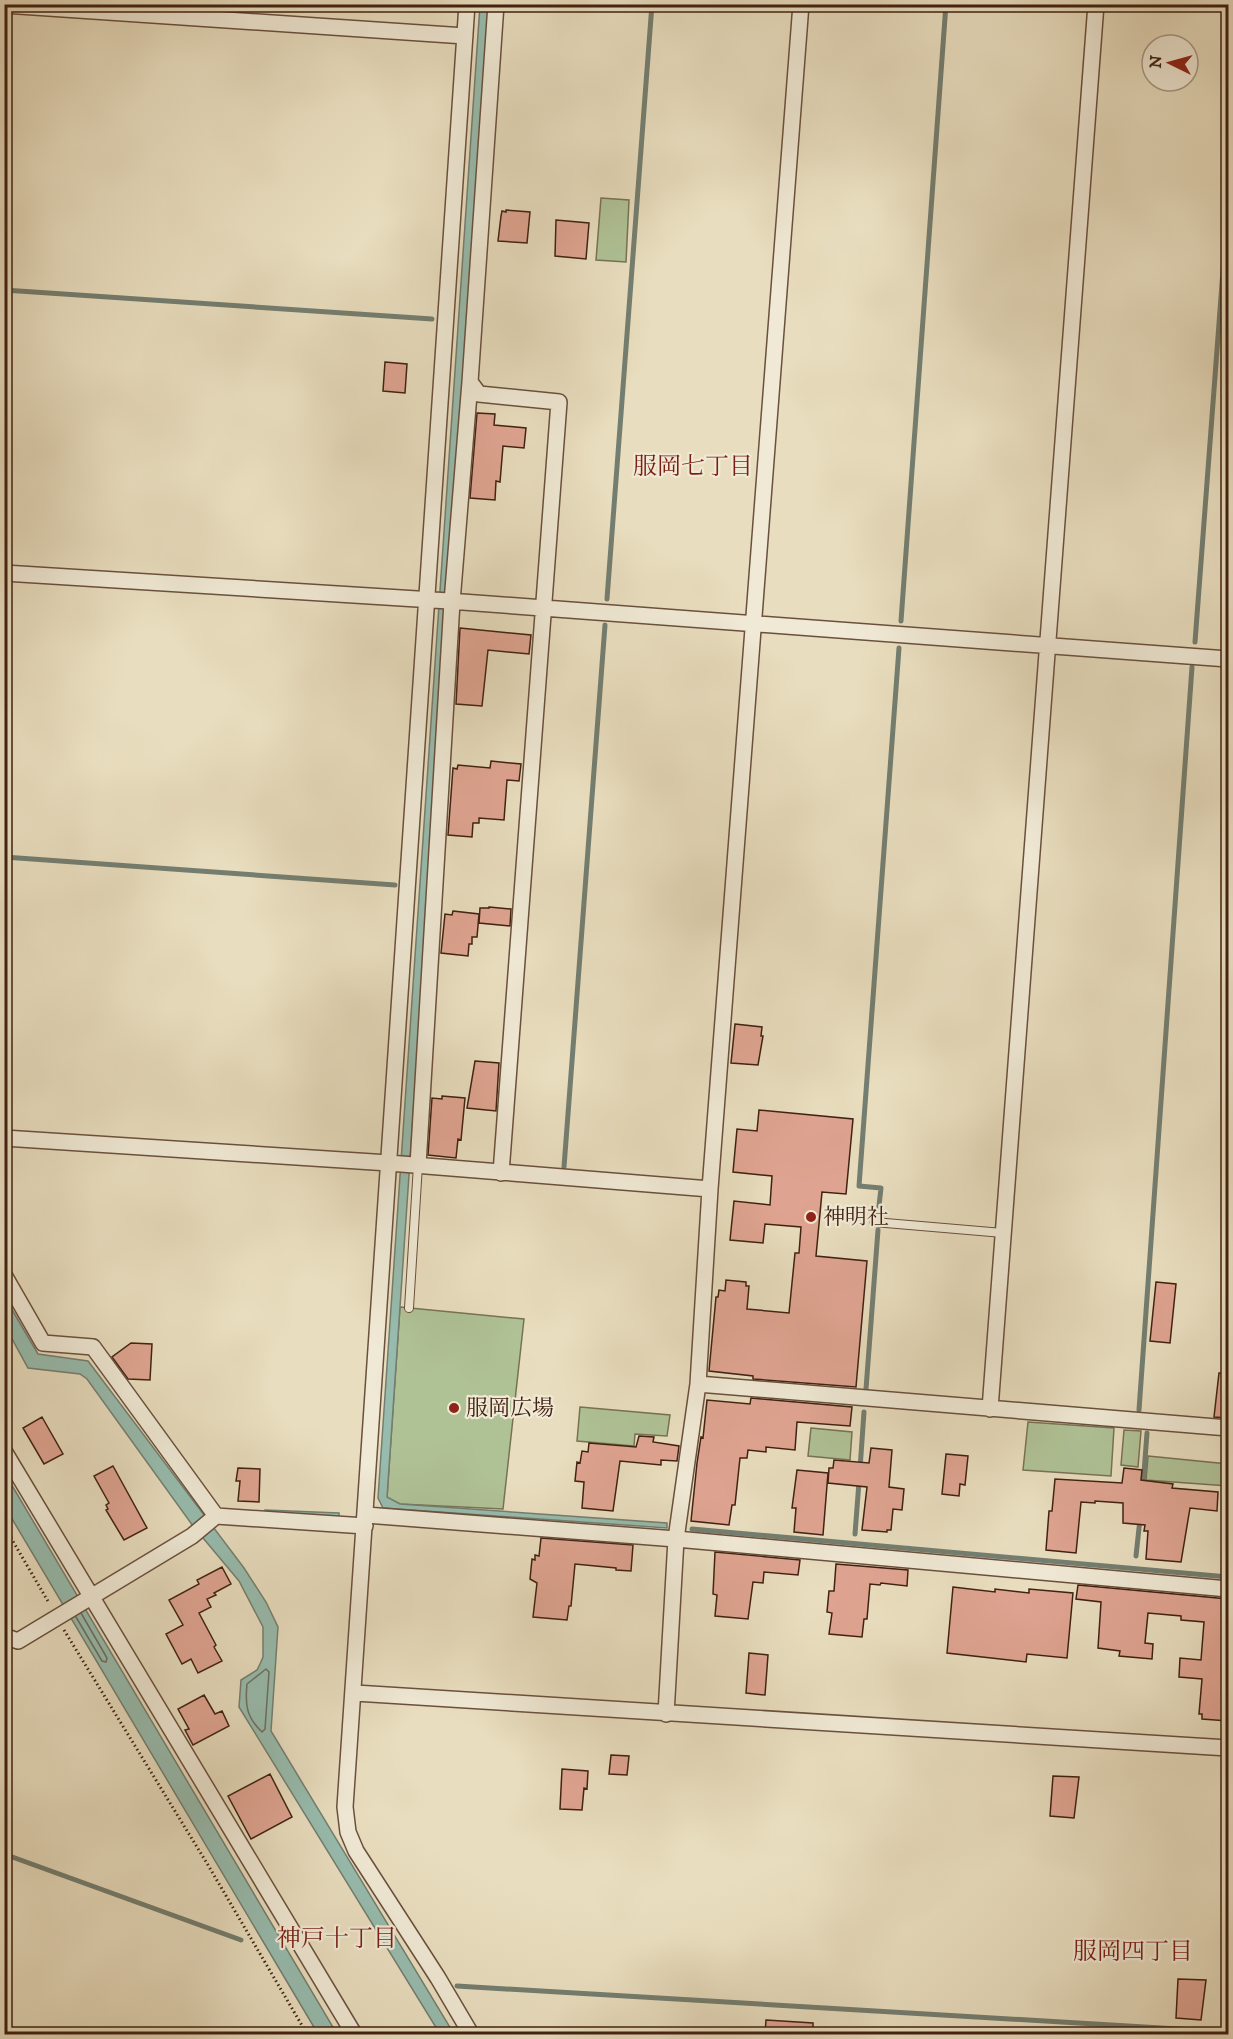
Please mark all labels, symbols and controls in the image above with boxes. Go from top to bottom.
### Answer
north arrow [1140,33,1200,93]
text: N [1146,54,1167,69]
district label: 服岡七丁目 [633,452,753,482]
place label: 神明社 [823,1204,889,1231]
marker: 神明社 [804,1210,818,1224]
place label: 服岡広場 [466,1395,554,1422]
marker: 服岡広場 [447,1401,461,1415]
district label: 神戸十丁目 [277,1924,397,1954]
district label: 服岡四丁目 [1073,1937,1193,1967]

